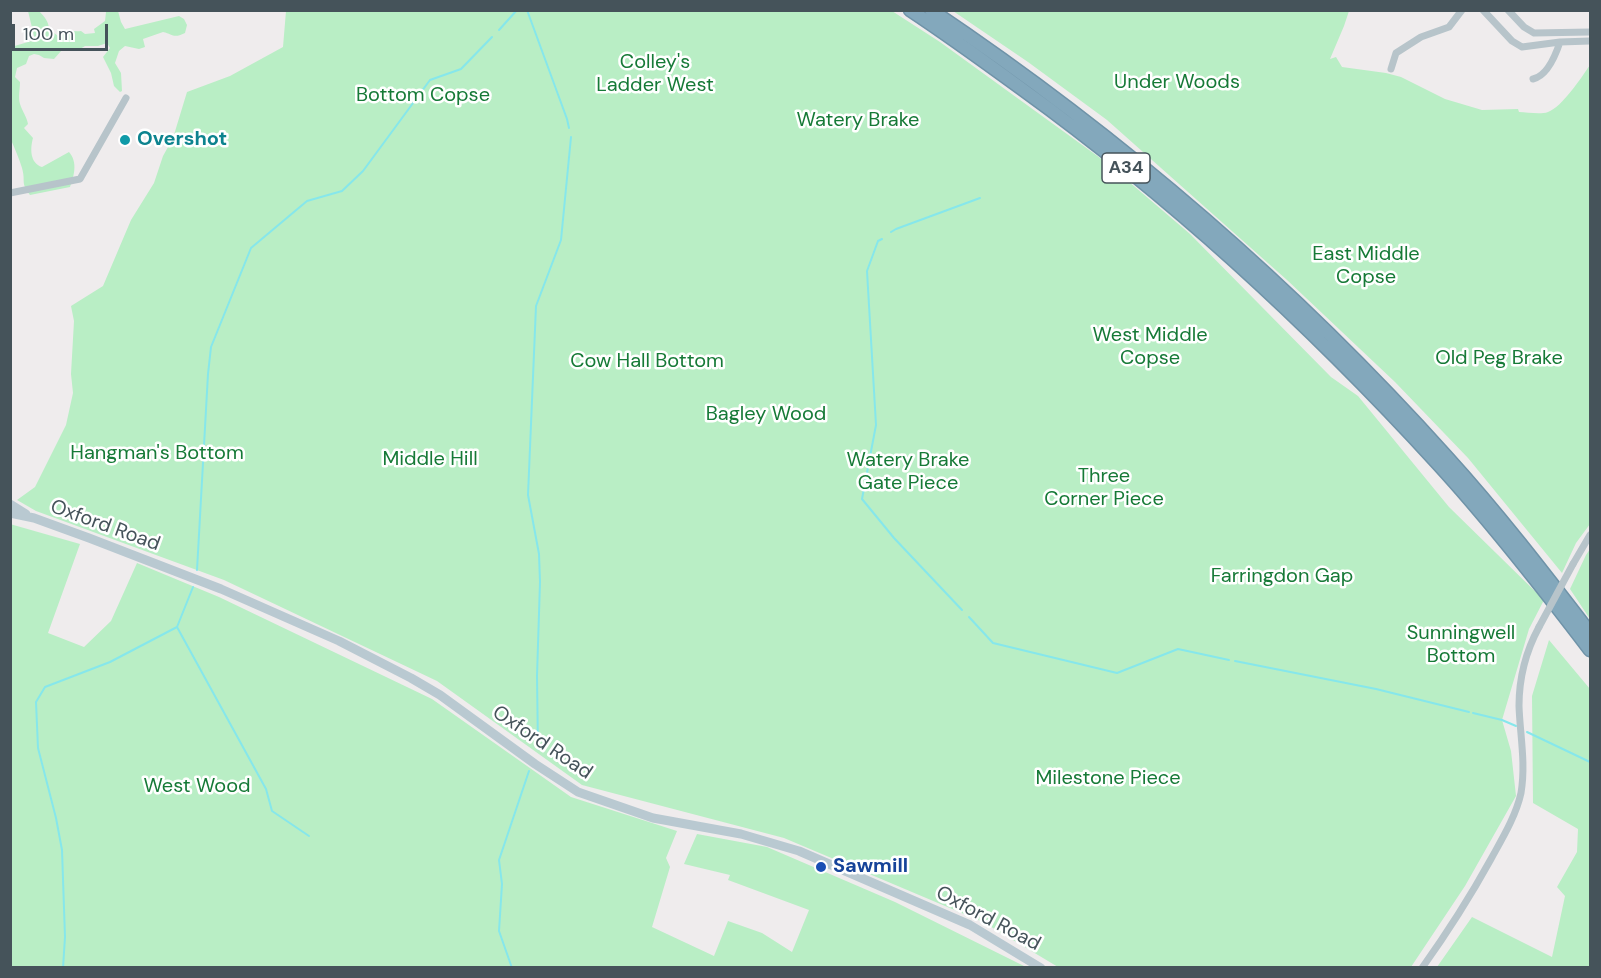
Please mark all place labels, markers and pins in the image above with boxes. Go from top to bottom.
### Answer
place label: Overshot [137,128,227,152]
marker: Overshot [118,133,132,147]
place label: Sawmill [833,855,908,879]
marker: Sawmill [814,860,828,874]

